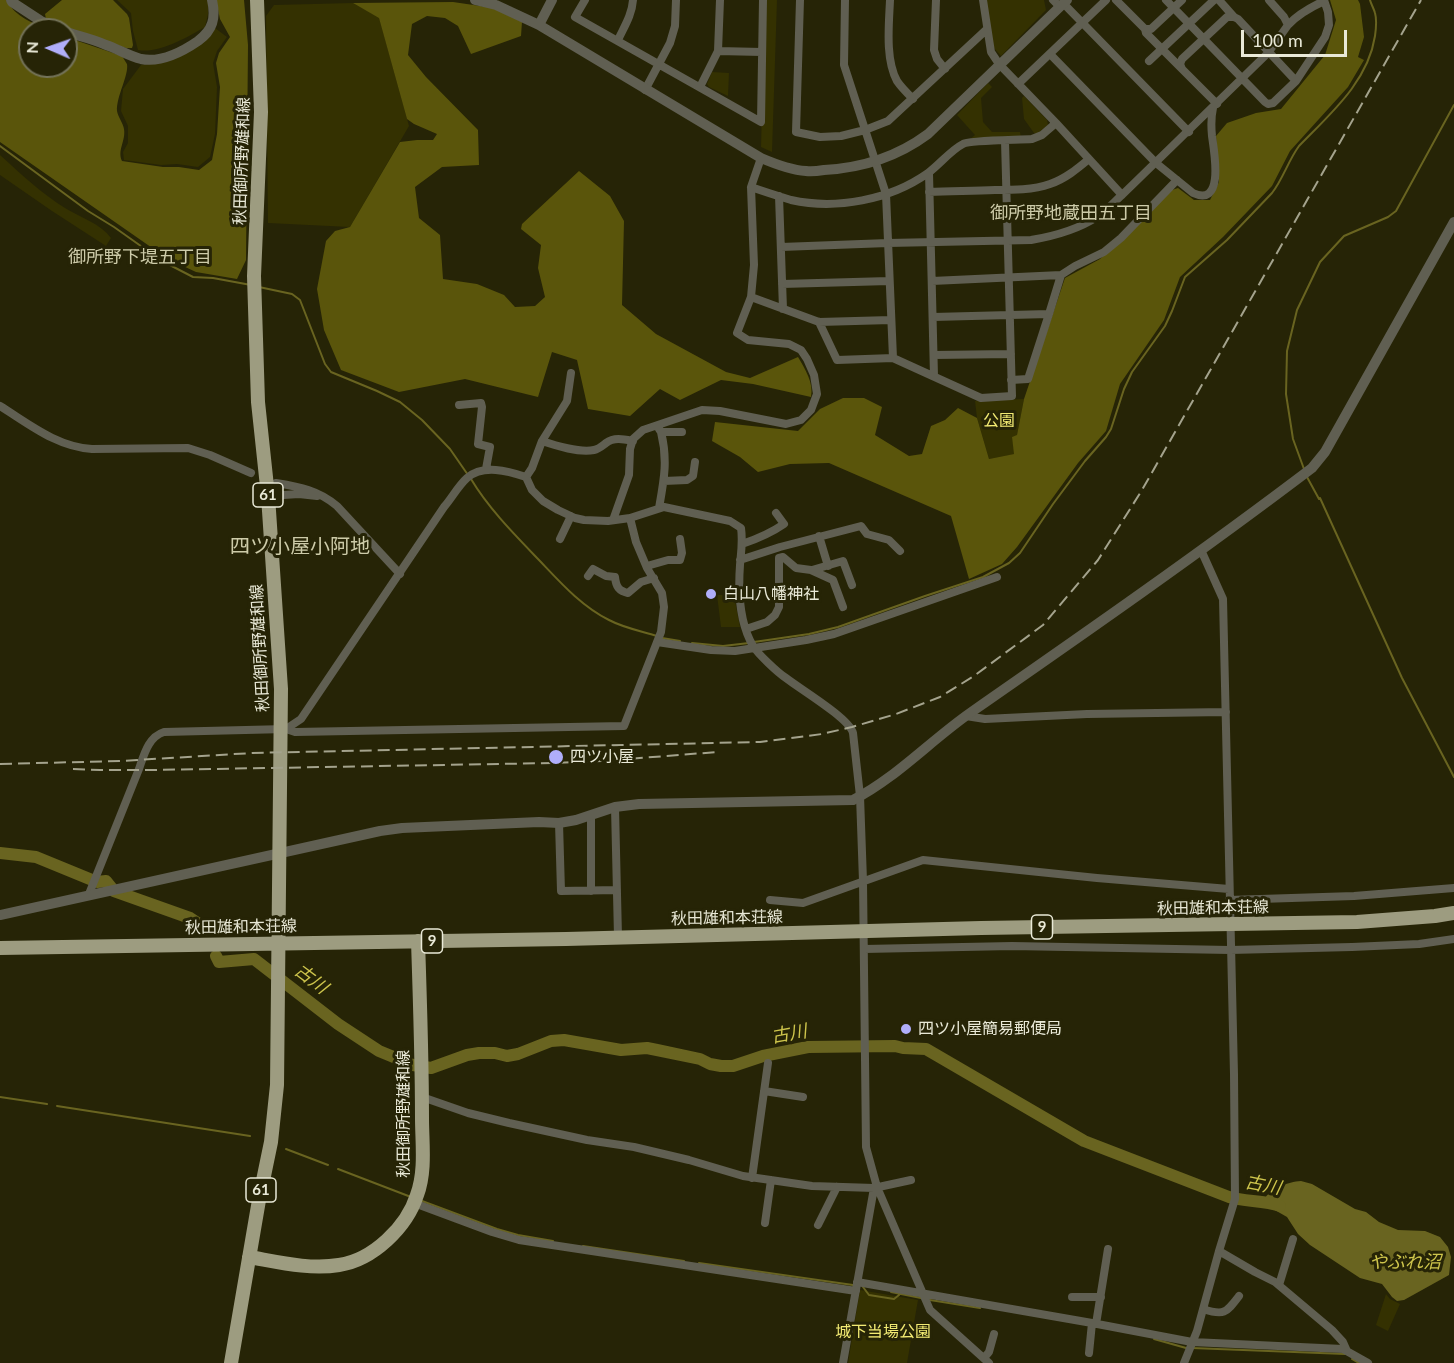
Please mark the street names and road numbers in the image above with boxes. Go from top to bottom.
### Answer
street label: 秋田御所野雄和線 [230,97,254,225]
road number: 61 [253,483,283,507]
street label: 秋田御所野雄和線 [247,584,273,712]
street label: 秋田雄和本荘線 [1157,897,1269,919]
street label: 秋田雄和本荘線 [671,907,783,929]
road number: 9 [1032,915,1052,939]
street label: 秋田雄和本荘線 [185,916,297,938]
road number: 9 [422,929,442,953]
street label: 秋田御所野雄和線 [394,1050,414,1178]
road number: 61 [246,1178,276,1202]

